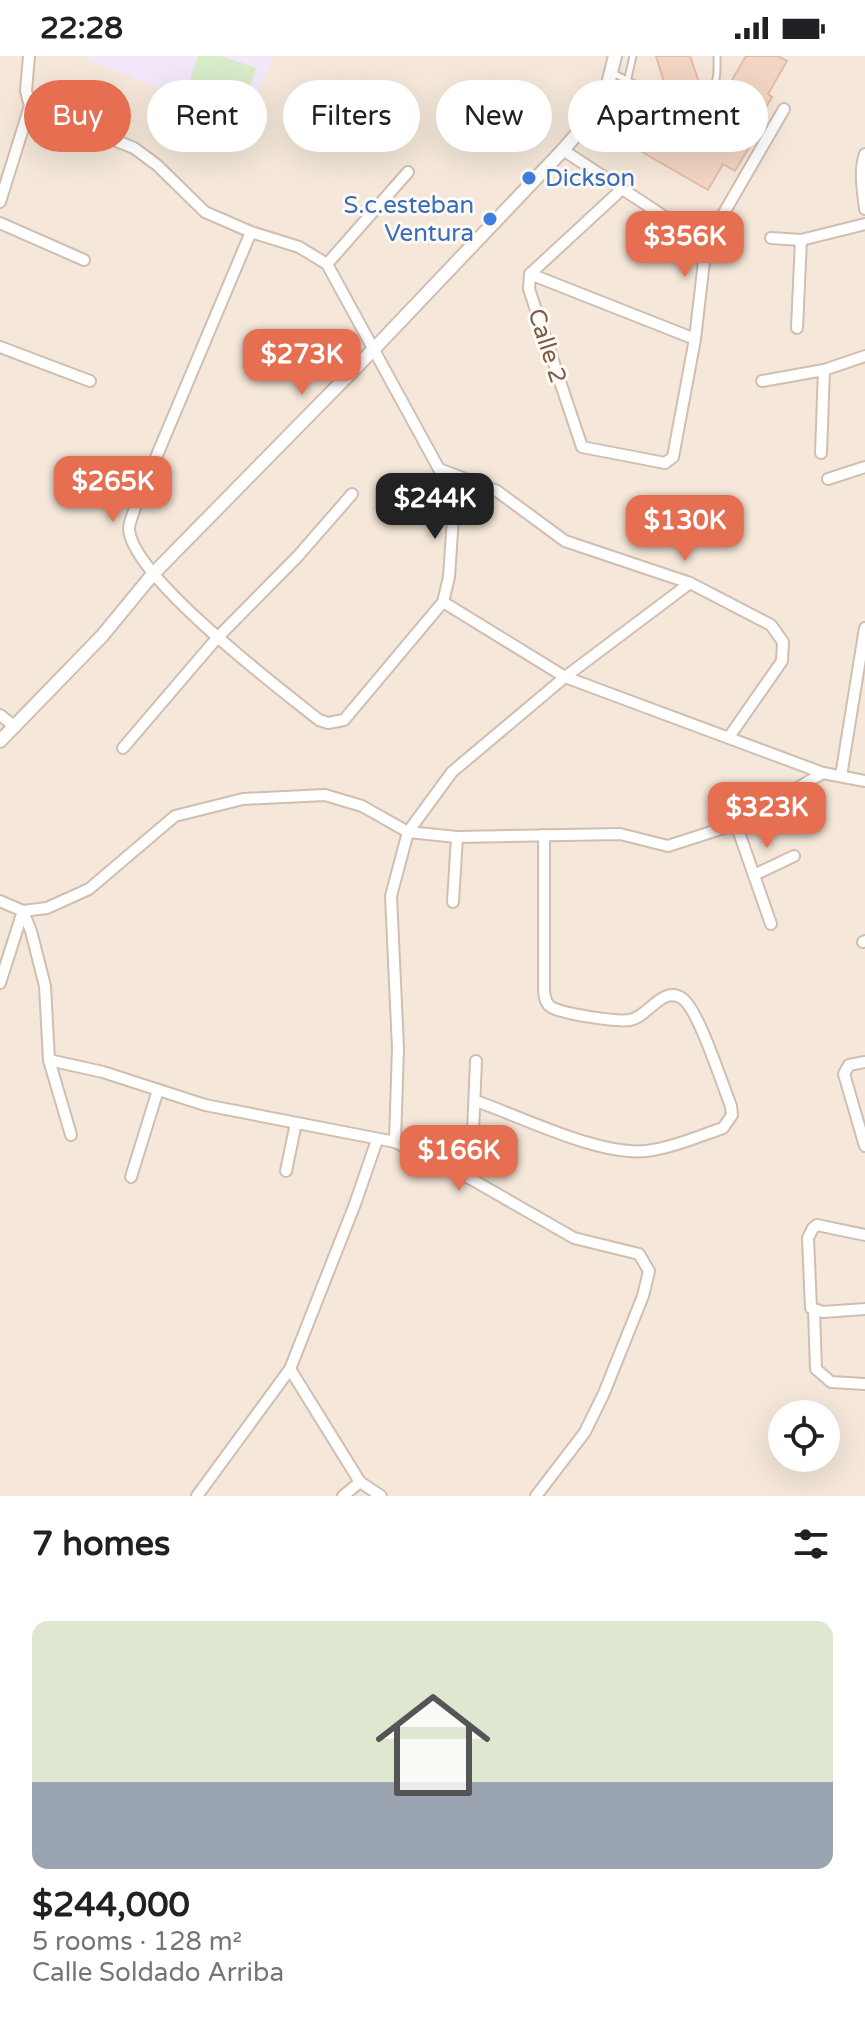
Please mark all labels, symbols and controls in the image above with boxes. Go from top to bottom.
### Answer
text: 22:28 [40,10,123,47]
chip: Buy [24,80,131,152]
chip: Rent [147,80,267,152]
chip: Filters [283,80,420,152]
chip: New [436,80,552,152]
chip: Apartment [568,80,768,152]
place label: Dickson [545,164,635,193]
marker: Dickson [520,169,538,187]
place label: S.c.esteban Ventura [344,191,474,248]
marker: S.c.esteban Ventura [481,210,499,228]
pin: $356K [629,211,741,279]
text: $356K [644,221,726,252]
street label: Calle 2 [521,305,573,387]
pin: $273K [246,329,358,397]
text: $273K [261,339,343,370]
pin: $265K [57,456,169,524]
text: $265K [72,466,154,497]
pin: $244K [379,473,491,541]
text: $244K [394,483,476,514]
pin: $130K [629,495,741,563]
text: $130K [644,505,726,536]
pin: $323K [711,782,823,850]
text: $323K [726,792,808,823]
pin: $166K [403,1125,515,1193]
text: $166K [418,1135,500,1166]
map controls [768,1400,840,1472]
button: locate [768,1400,840,1472]
icon: filters [789,1522,833,1566]
text: 7 homes [32,1524,170,1565]
icon: home [361,1673,505,1817]
text: $244,000 [32,1885,190,1926]
text: 5 rooms · 128 m² [32,1926,242,1957]
text: Calle Soldado Arriba [32,1957,284,1988]

